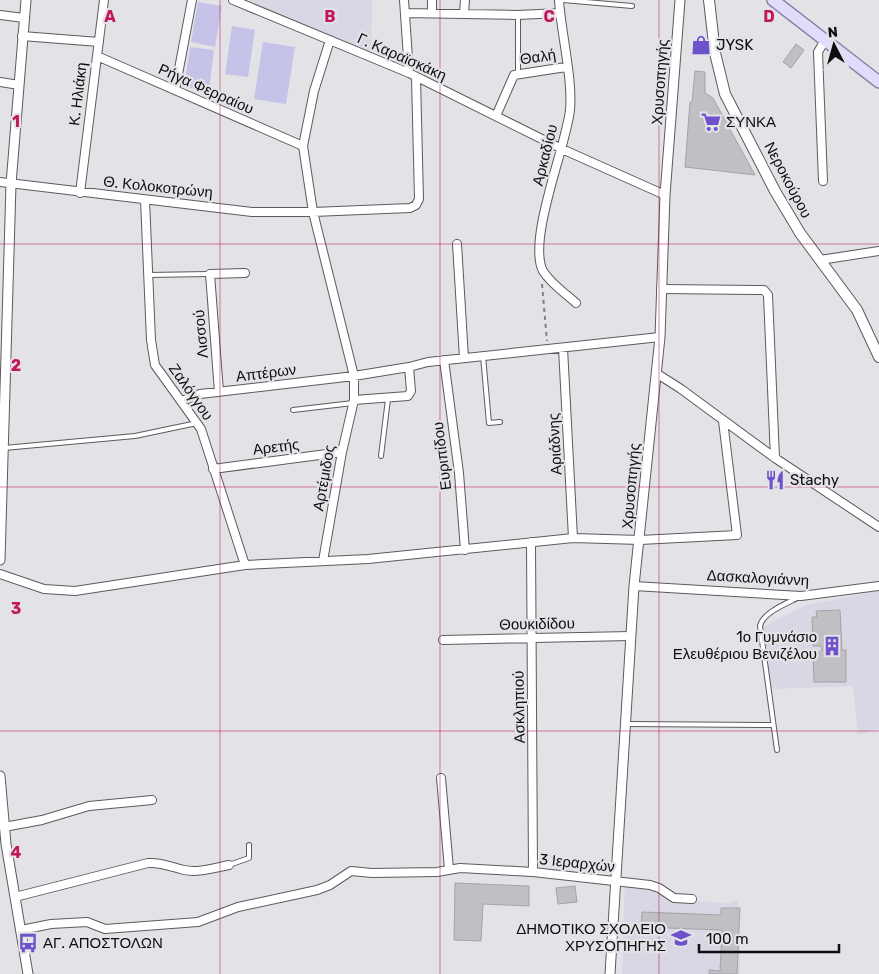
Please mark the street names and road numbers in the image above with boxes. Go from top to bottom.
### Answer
street label: Γ. Καραϊσκάκη [355,29,449,85]
street label: Χρυσοπηγής [648,39,672,125]
street label: Θαλή [519,46,557,68]
street label: Ρήγα Φερραίου [156,60,256,118]
street label: Κ. Ηλιάκη [65,61,91,127]
street label: Αρκαδίου [529,122,561,188]
street label: Νεροκούρου [760,139,816,221]
street label: Θ. Κολοκοτρώνη [102,172,214,202]
street label: Λισσού [190,309,212,359]
street label: Ζαλόγγου [165,360,217,424]
street label: Απτέρων [235,360,297,386]
street label: Αριάδνης [544,413,566,475]
street label: Ευριπίδου [429,421,455,491]
street label: Αρετής [252,435,300,459]
street label: Χρυσοπηγής [618,442,644,530]
street label: Αρτέμιδος [309,444,339,512]
street label: Δασκαλογιάννη [706,566,810,590]
street label: Θουκιδίδου [499,614,575,634]
street label: Ασκληπιού [509,670,529,744]
street label: 3 Ιεραρχών [538,850,616,876]

